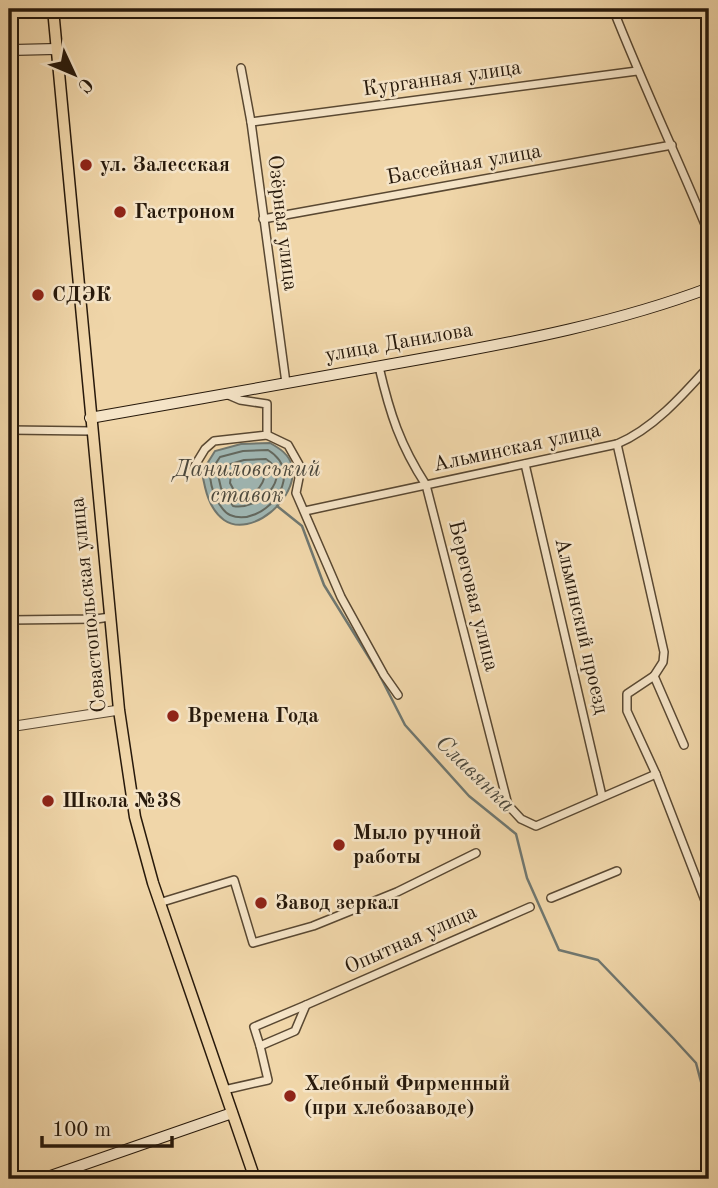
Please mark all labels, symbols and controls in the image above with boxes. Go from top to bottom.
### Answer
north arrow [38,38,108,108]
street label: Курганная улица [361,57,523,101]
text: С [73,73,96,95]
street label: Бассейная улица [385,141,543,189]
street label: Озёрная улица [263,154,301,292]
place label: ул. Залесская [100,155,230,176]
marker: ул. Залесская [78,157,94,173]
place label: Гастроном [134,202,235,223]
marker: Гастроном [112,204,128,220]
place label: СДЭК [52,285,111,306]
marker: СДЭК [30,287,46,303]
street label: улица Данилова [323,320,475,366]
street label: Альминская улица [431,420,603,476]
water label: Даниловський ставок [170,458,321,507]
street label: Севастопольская улица [67,496,111,714]
street label: Береговая улица [444,518,502,674]
street label: Альминский проезд [550,536,612,717]
place label: Времена Года [187,706,319,727]
marker: Времена Года [165,708,181,724]
water label: Славянка [431,731,519,817]
place label: Школа №38 [62,791,181,812]
marker: Школа №38 [40,793,56,809]
place label: Мыло ручной работы [353,823,481,868]
marker: Мыло ручной работы [331,837,347,853]
place label: Завод зеркал [275,893,399,914]
marker: Завод зеркал [253,895,269,911]
street label: Опытная улица [342,901,480,979]
place label: Хлебный Фирменный (при хлебозаводе) [304,1074,510,1119]
marker: Хлебный Фирменный (при хлебозаводе) [282,1088,298,1104]
scale bar [42,1104,172,1148]
text: 100 m [52,1120,111,1141]

